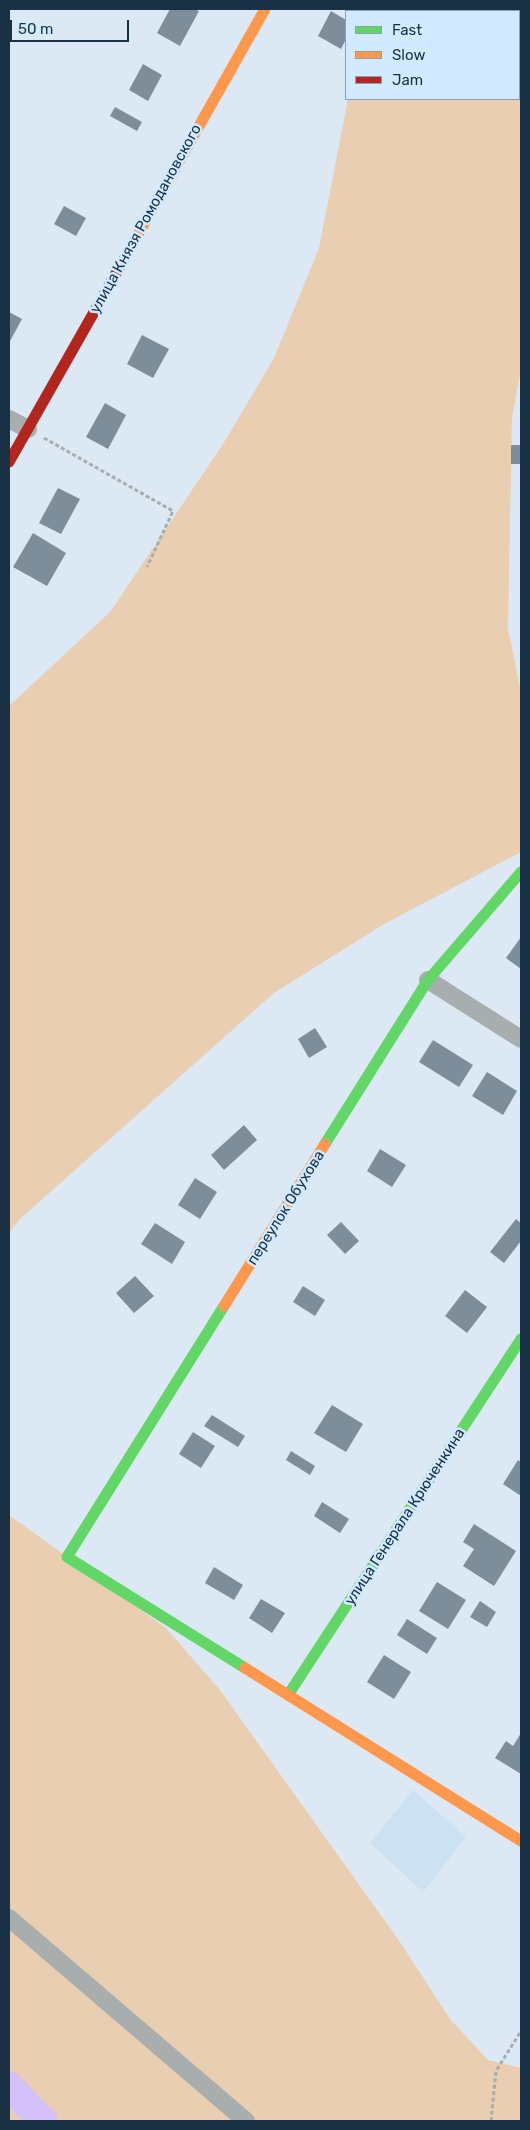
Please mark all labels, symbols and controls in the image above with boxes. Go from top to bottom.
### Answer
scale bar [12,10,131,42]
legend [345,10,520,100]
text: 50 m [18,20,53,38]
text: Fast [392,21,422,39]
text: Slow [392,46,425,64]
text: Jam [392,71,423,89]
street label: улица Князя Ромодановского [86,121,206,317]
street label: переулок Обухова [244,1147,328,1269]
street label: улица Генерала Крюченкина [341,1425,469,1609]

